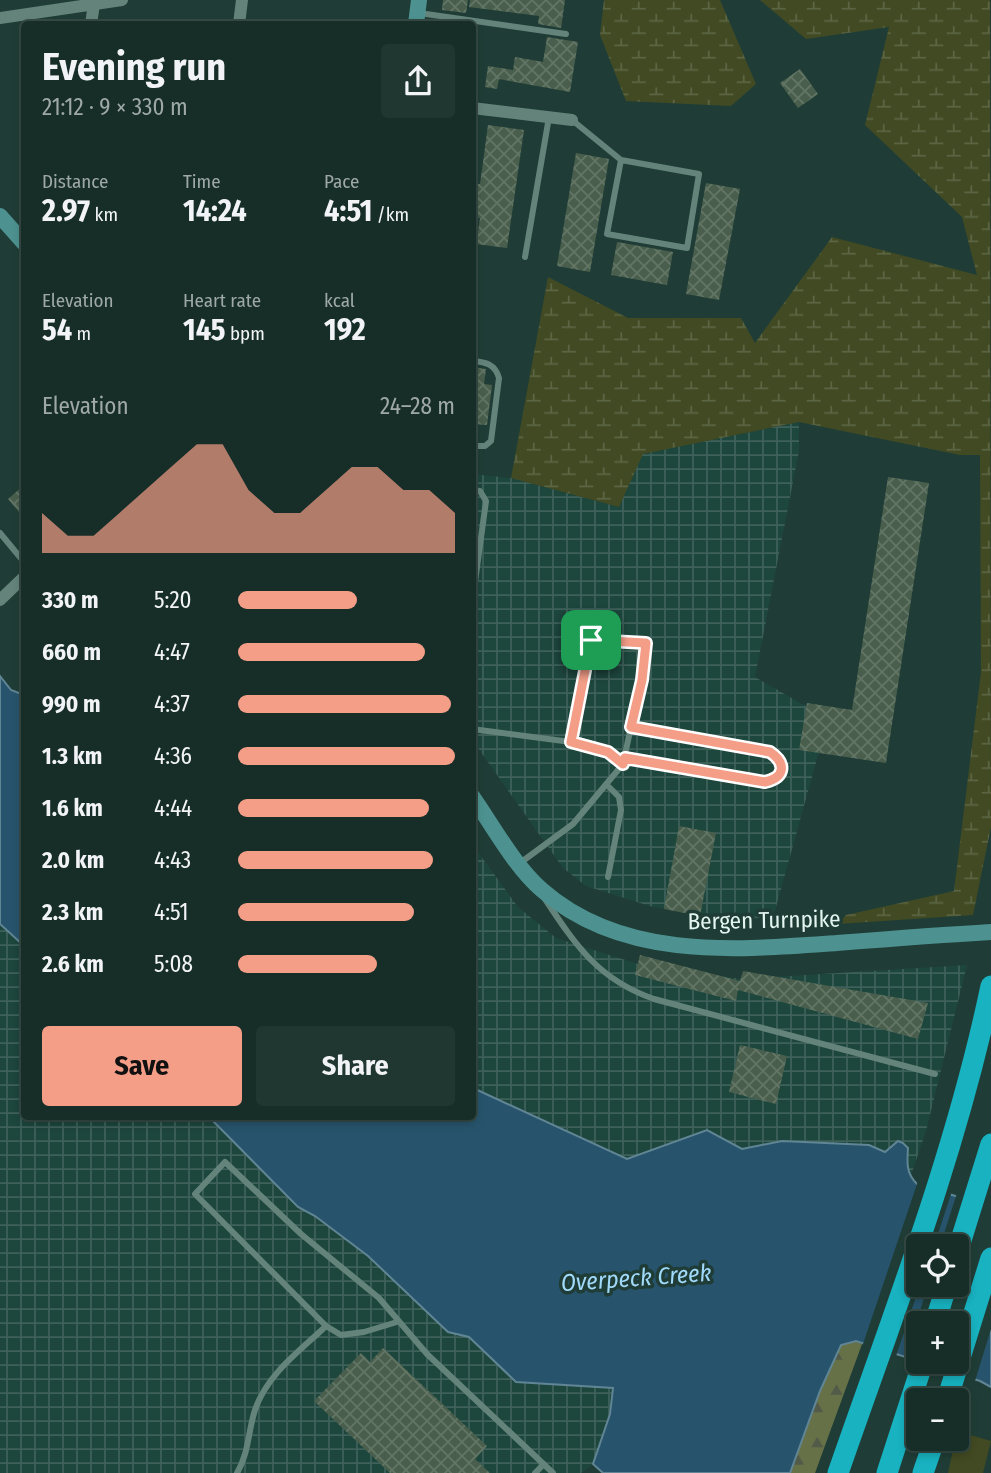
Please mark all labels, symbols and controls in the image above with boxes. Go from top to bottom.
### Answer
text: Evening run [42,44,226,90]
button: share [381,44,455,118]
text: 21:12 · 9 × 330 m [42,93,188,121]
text: Distance [42,170,109,193]
text: Time [183,170,221,193]
text: Pace [324,170,359,193]
text: 2.97 [42,193,90,229]
text: 14:24 [183,193,247,229]
text: 4:51 [324,193,372,229]
text: km [90,203,118,226]
text: /km [372,203,409,226]
text: Elevation [42,289,114,312]
text: Heart rate [183,289,261,312]
text: kcal [324,289,355,312]
text: 54 [42,312,72,348]
text: 145 [183,312,226,348]
text: 192 [324,312,366,348]
text: m [72,322,91,345]
text: bpm [226,322,265,345]
text: Elevation [42,392,129,420]
text: 24–28 m [380,392,455,420]
text: 330 m [42,586,99,614]
text: 5:20 [154,586,192,614]
pin [561,610,621,670]
icon: arrive [572,621,610,659]
text: 660 m [42,638,101,666]
text: 4:47 [154,638,190,666]
text: 990 m [42,690,101,718]
text: 4:37 [154,690,190,718]
text: 1.3 km [42,742,102,770]
text: 4:36 [154,742,192,770]
text: 1.6 km [42,794,103,822]
text: 4:44 [154,794,192,822]
text: 2.0 km [42,846,104,874]
text: 4:43 [154,846,191,874]
text: 2.3 km [42,898,103,926]
text: 4:51 [154,898,189,926]
street label: Bergen Turnpike [687,905,841,935]
text: 2.6 km [42,950,104,978]
text: 5:08 [154,950,193,978]
button: Save [42,1026,242,1106]
button: Share [256,1026,455,1106]
map controls [906,1234,969,1451]
button: locate [906,1234,969,1297]
water label: Overpeck Creek [560,1259,712,1297]
button: + [906,1311,969,1374]
button: − [906,1388,969,1451]

